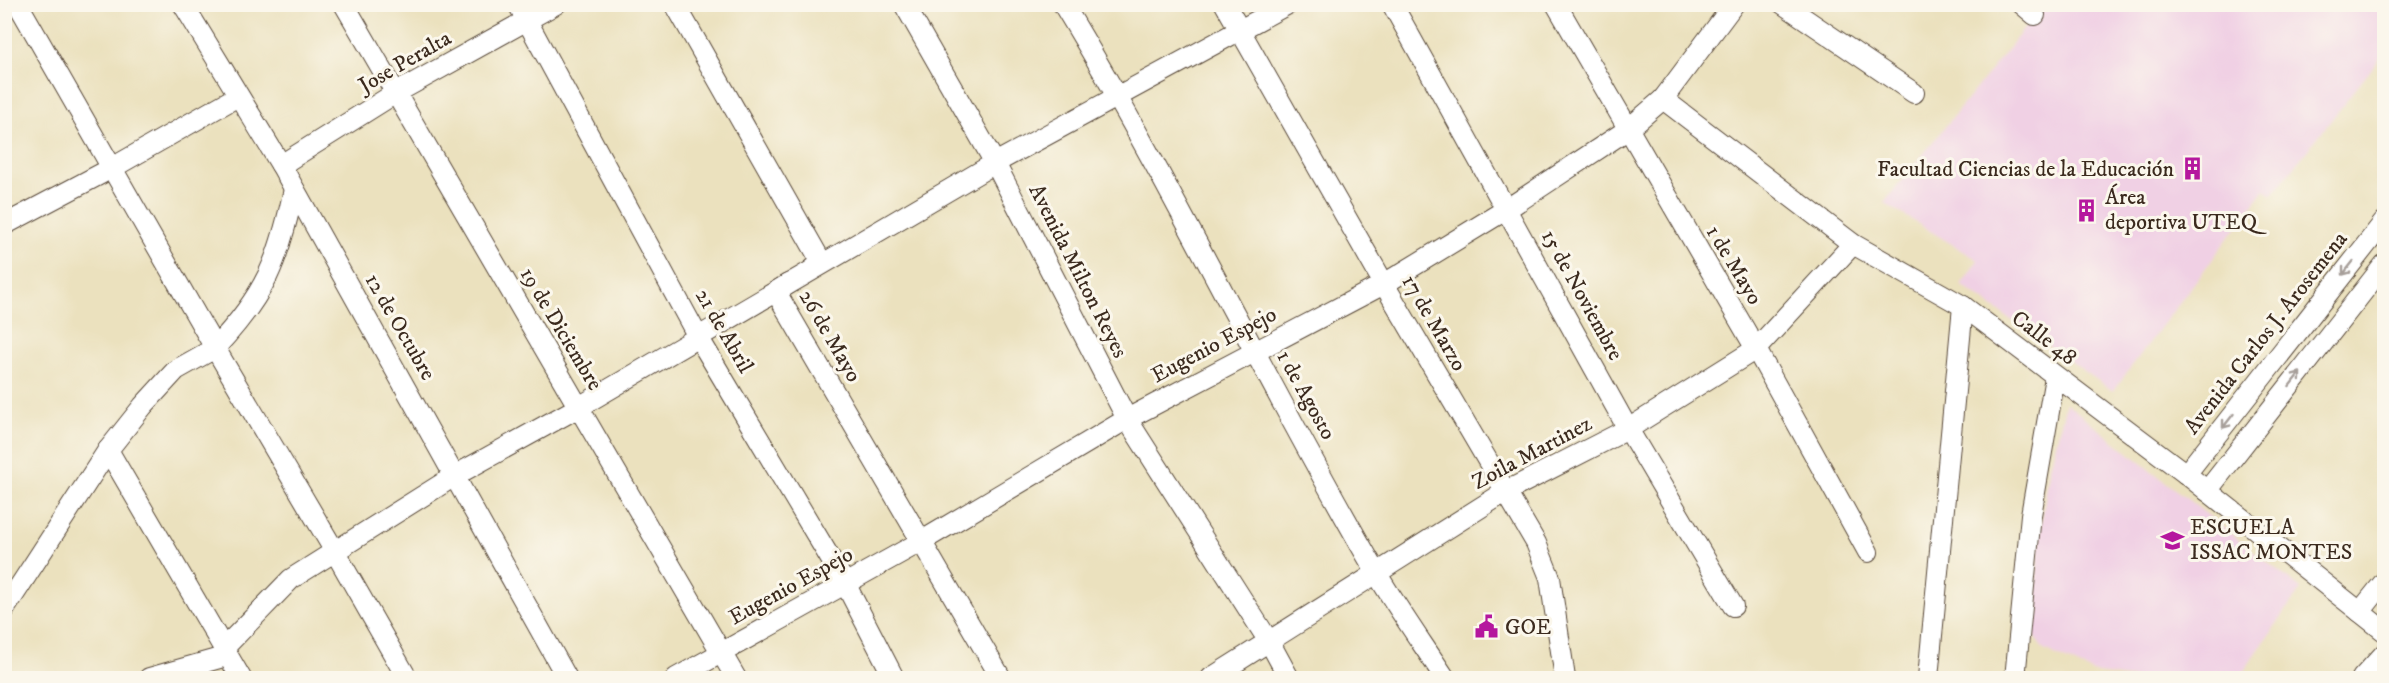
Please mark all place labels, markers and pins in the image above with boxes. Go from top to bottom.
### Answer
place label: Facultad Ciencias de la Educación [1877,156,2175,183]
building icon: Facultad Ciencias de la Educación [2179,156,2205,182]
place label: Área deportiva UTEQ [2105,183,2267,236]
building icon: Área deportiva UTEQ [2074,197,2100,223]
place label: ESCUELA ISSAC MONTES [2190,514,2352,566]
school or university icon: ESCUELA ISSAC MONTES [2159,527,2185,553]
public building icon: GOE [1474,614,1500,640]
place label: GOE [1505,614,1551,641]

